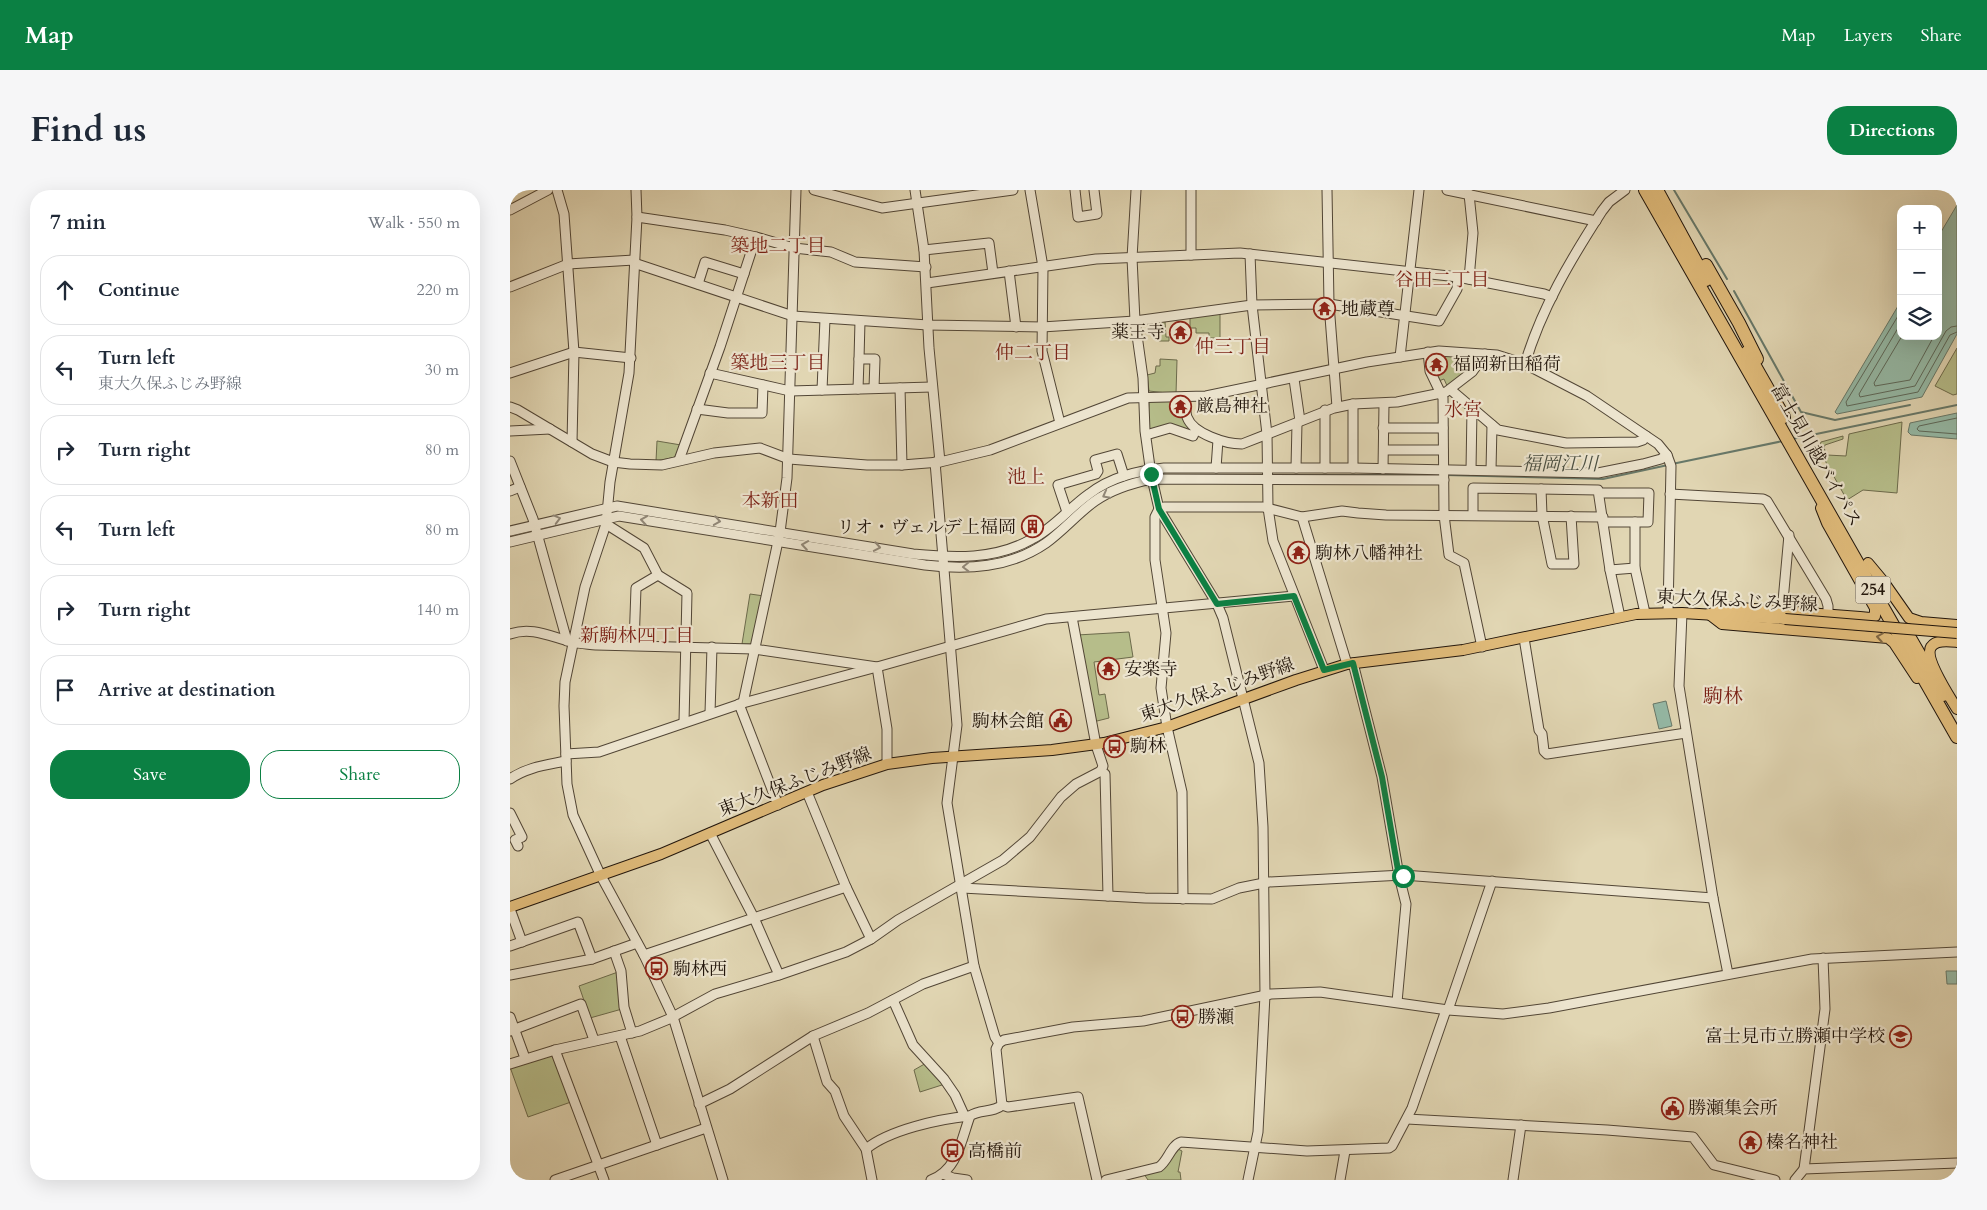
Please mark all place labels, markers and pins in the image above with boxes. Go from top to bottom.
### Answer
temple icon: 地蔵尊 [1313,297,1337,321]
place label: 地蔵尊 [1341,297,1395,322]
place label: 薬王寺 [1111,320,1165,345]
temple icon: 薬王寺 [1169,320,1193,344]
temple icon: 福岡新田稲荷 [1425,352,1449,376]
place label: 福岡新田稲荷 [1453,352,1561,377]
temple icon: 厳島神社 [1168,394,1192,418]
place label: 厳島神社 [1196,394,1268,419]
place label: リオ・ヴェルデ上福岡 [837,515,1016,540]
building icon: リオ・ヴェルデ上福岡 [1020,515,1044,539]
temple icon: 駒林八幡神社 [1287,541,1311,565]
place label: 駒林八幡神社 [1315,541,1423,566]
temple icon: 安楽寺 [1096,657,1120,681]
place label: 安楽寺 [1124,657,1178,682]
place label: 駒林会館 [972,709,1044,734]
public building icon: 駒林会館 [1048,709,1072,733]
bus stop icon: 駒林 [1102,734,1126,758]
place label: 駒林 [1130,734,1166,759]
bus stop icon: 駒林西 [645,957,669,981]
place label: 駒林西 [673,957,727,982]
bus stop icon: 勝瀬 [1170,1005,1194,1029]
place label: 勝瀬 [1198,1005,1234,1030]
place label: 富士見市立勝瀬中学校 [1705,1024,1885,1049]
school or university icon: 富士見市立勝瀬中学校 [1889,1024,1913,1048]
public building icon: 勝瀬集会所 [1660,1096,1684,1120]
place label: 勝瀬集会所 [1688,1096,1778,1121]
temple icon: 榛名神社 [1738,1130,1762,1154]
place label: 榛名神社 [1766,1130,1838,1155]
bus stop icon: 高橋前 [940,1139,964,1163]
place label: 高橋前 [968,1139,1022,1164]

